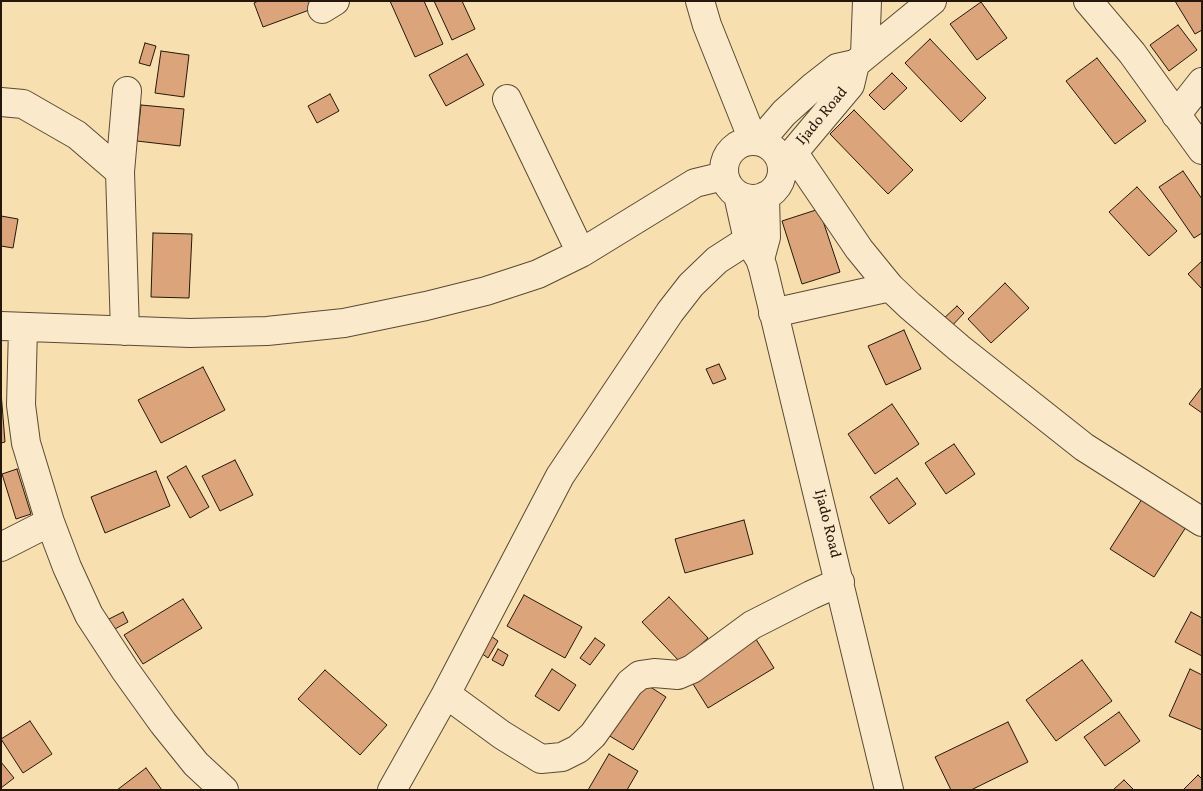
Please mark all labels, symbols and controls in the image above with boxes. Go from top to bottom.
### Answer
street label: Ijado Road [794,84,852,150]
street label: Ijado Road [809,488,843,560]

